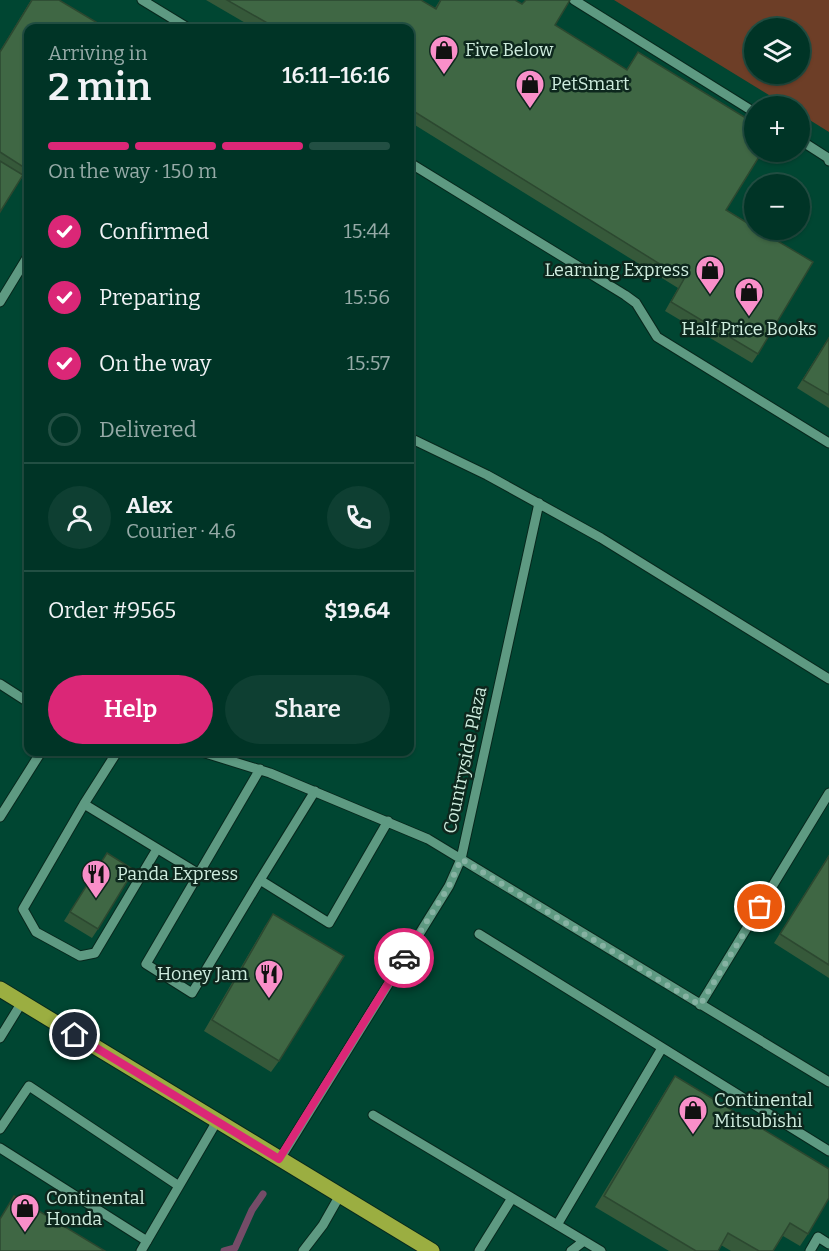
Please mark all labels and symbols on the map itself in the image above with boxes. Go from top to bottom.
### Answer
shop icon: Five Below [428,34,460,76]
place label: Five Below [465,39,554,61]
shop icon: PetSmart [514,68,546,110]
place label: PetSmart [551,73,630,95]
shop icon: Learning Express [694,254,726,296]
place label: Learning Express [544,259,689,281]
shop icon: Half Price Books [733,276,765,318]
place label: Half Price Books [681,318,817,340]
street label: Countryside Plaza [439,684,491,836]
restaurant icon: Panda Express [80,858,112,900]
place label: Panda Express [117,863,238,885]
pin [734,881,785,932]
courier [374,928,434,988]
restaurant icon: Honey Jam [253,958,285,1000]
place label: Honey Jam [157,963,248,985]
pin [49,1009,100,1060]
place label: Continental Mitsubishi [714,1089,813,1132]
shop icon: Continental Mitsubishi [677,1094,709,1136]
place label: Continental Honda [46,1187,145,1230]
shop icon: Continental Honda [9,1192,41,1234]

